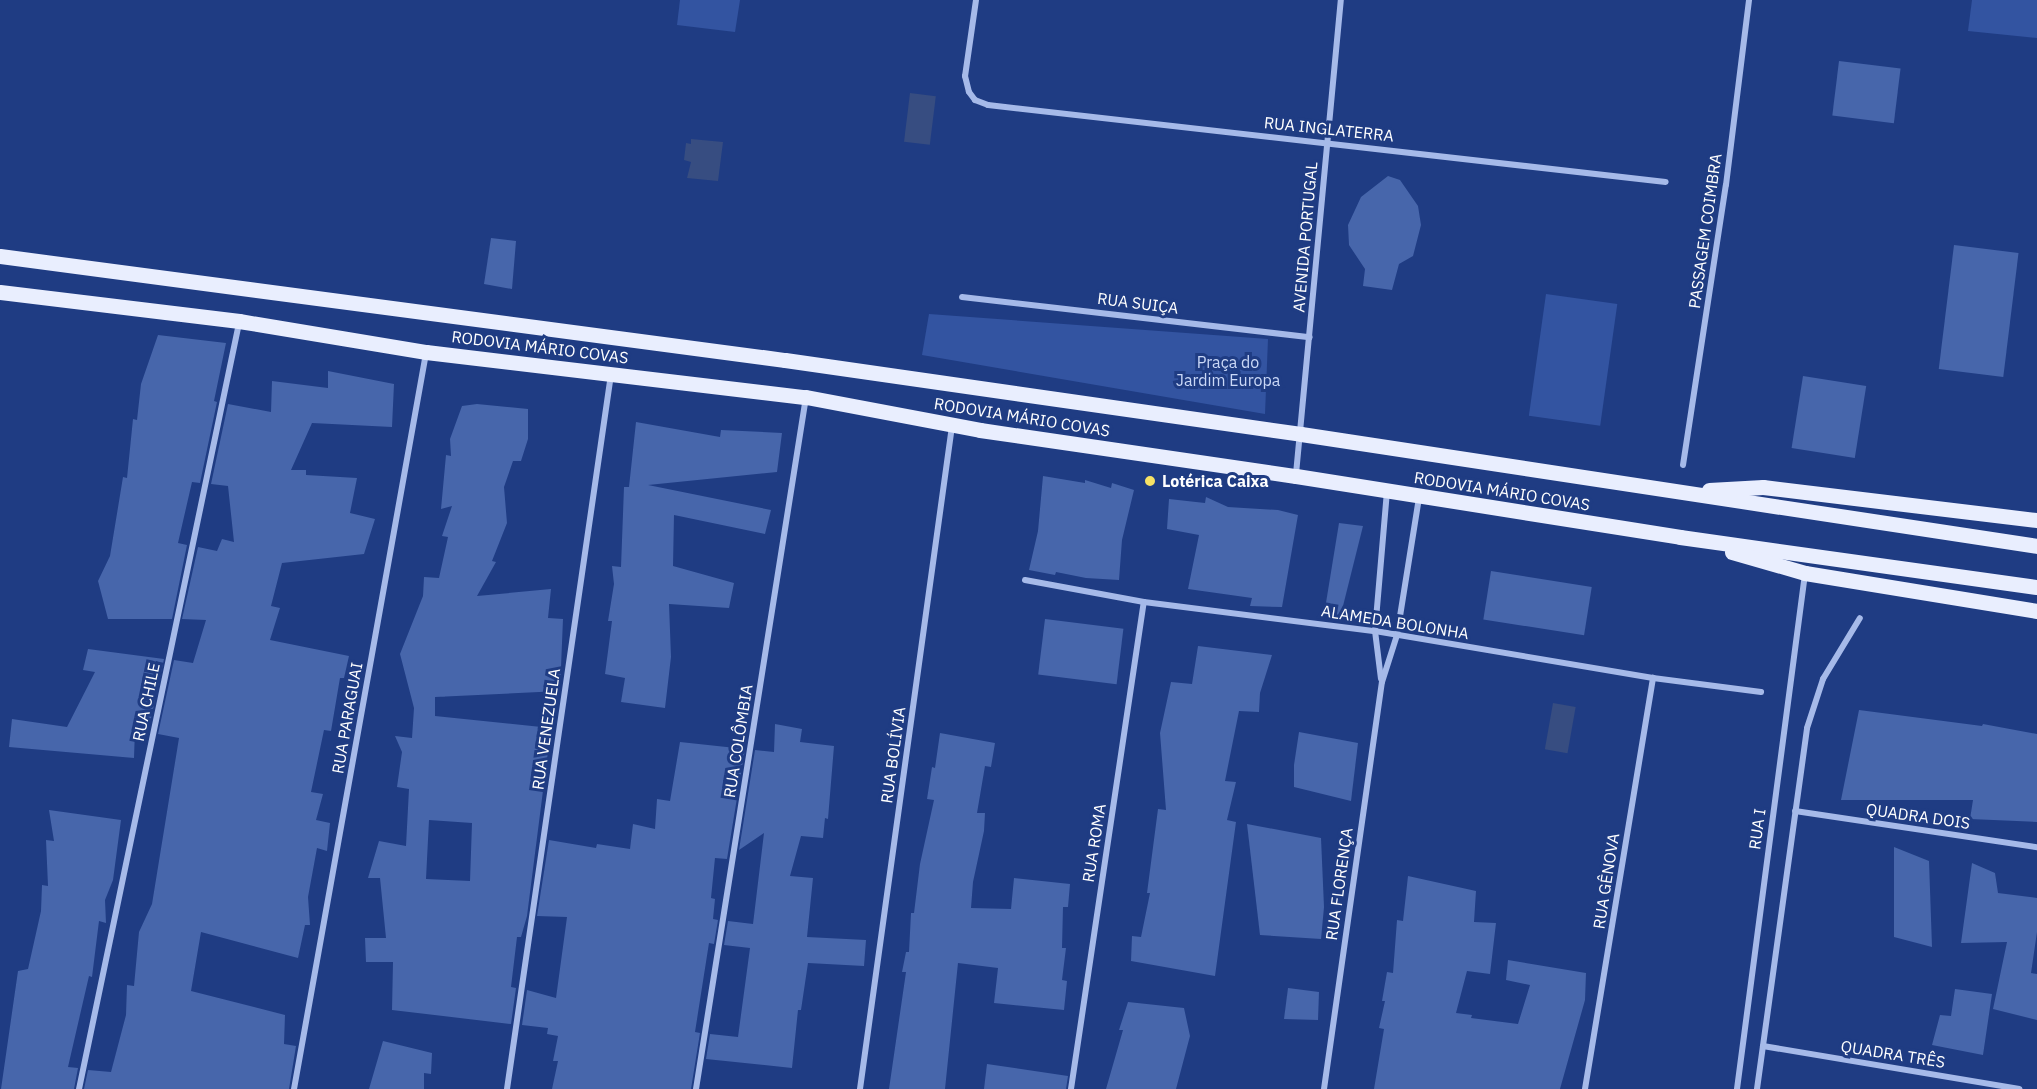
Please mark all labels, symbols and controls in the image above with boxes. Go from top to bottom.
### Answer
street label: RUA INGLATERRA [1263,113,1395,145]
street label: PASSAGEM COIMBRA [1685,152,1725,310]
street label: AVENIDA PORTUGAL [1289,161,1321,313]
street label: RUA SUIÇA [1096,289,1180,317]
street label: RODOVIA MÁRIO COVAS [451,327,629,367]
park label: Praça do Jardim Europa [1176,352,1280,390]
street label: RODOVIA MÁRIO COVAS [933,394,1111,440]
street label: RODOVIA MÁRIO COVAS [1413,468,1591,514]
place label: Lotérica Caixa [1162,471,1269,491]
marker: Lotérica Caixa [1143,474,1157,488]
street label: ALAMEDA BOLONHA [1320,601,1470,643]
street label: RUA CHILE [128,661,164,743]
street label: RUA PARAGUAI [328,661,366,775]
street label: RUA VENEZUELA [528,667,564,791]
street label: RUA COLÔMBIA [720,683,756,799]
street label: RUA BOLÍVIA [877,705,909,805]
street label: QUADRA DOIS [1865,799,1971,833]
street label: RUA ROMA [1078,802,1110,884]
street label: RUA I [1745,807,1769,851]
street label: RUA FLORENÇA [1322,826,1356,942]
street label: RUA GÊNOVA [1589,832,1623,930]
street label: QUADRA TRÊS [1840,1036,1946,1072]

